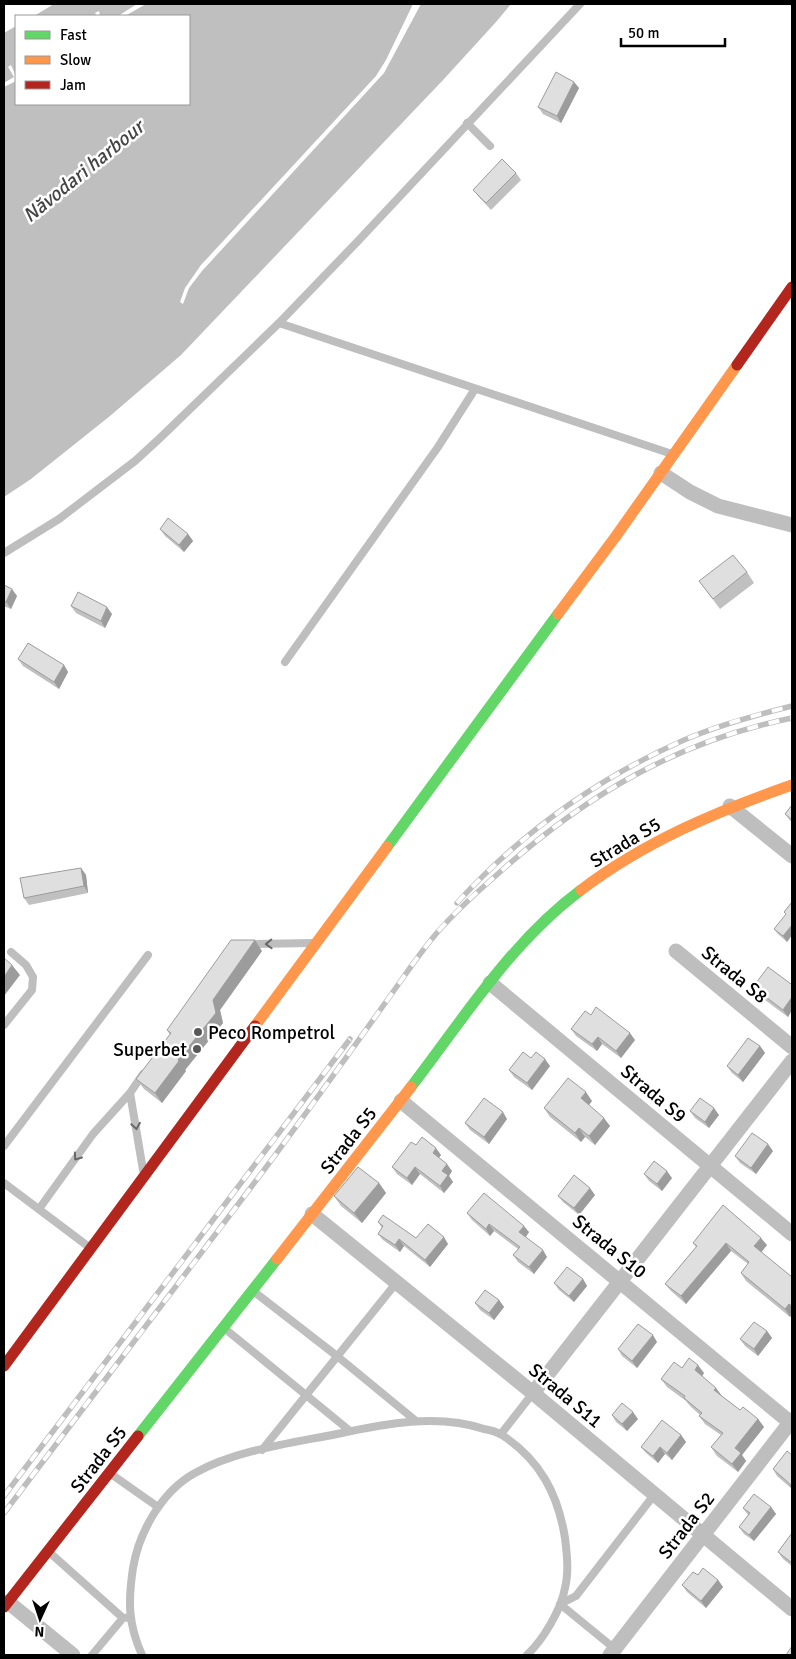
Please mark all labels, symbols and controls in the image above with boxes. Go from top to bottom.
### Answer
legend [15,15,190,105]
scale bar [621,15,725,47]
text: 50 m [628,24,659,42]
text: Fast [60,26,87,44]
text: Slow [60,51,91,69]
text: Jam [60,76,86,94]
water label: Năvodari harbour [18,113,151,228]
street label: Strada S5 [586,812,665,873]
one-way arrow [264,939,272,949]
street label: Strada S8 [696,941,772,1009]
place label: Peco Rompetrol [208,1021,335,1045]
marker: Peco Rompetrol [192,1026,204,1038]
place label: Superbet [113,1038,187,1062]
marker: Superbet [191,1043,203,1055]
street label: Strada S9 [616,1059,691,1128]
street label: Strada S5 [315,1102,382,1179]
one-way arrow [130,1122,140,1130]
one-way arrow [74,1151,83,1161]
street label: Strada S10 [567,1210,651,1284]
street label: Strada S11 [524,1358,607,1433]
street label: Strada S5 [65,1421,132,1498]
street label: Strada S2 [653,1487,720,1564]
north arrow [15,1594,65,1644]
text: N [34,1623,45,1640]

